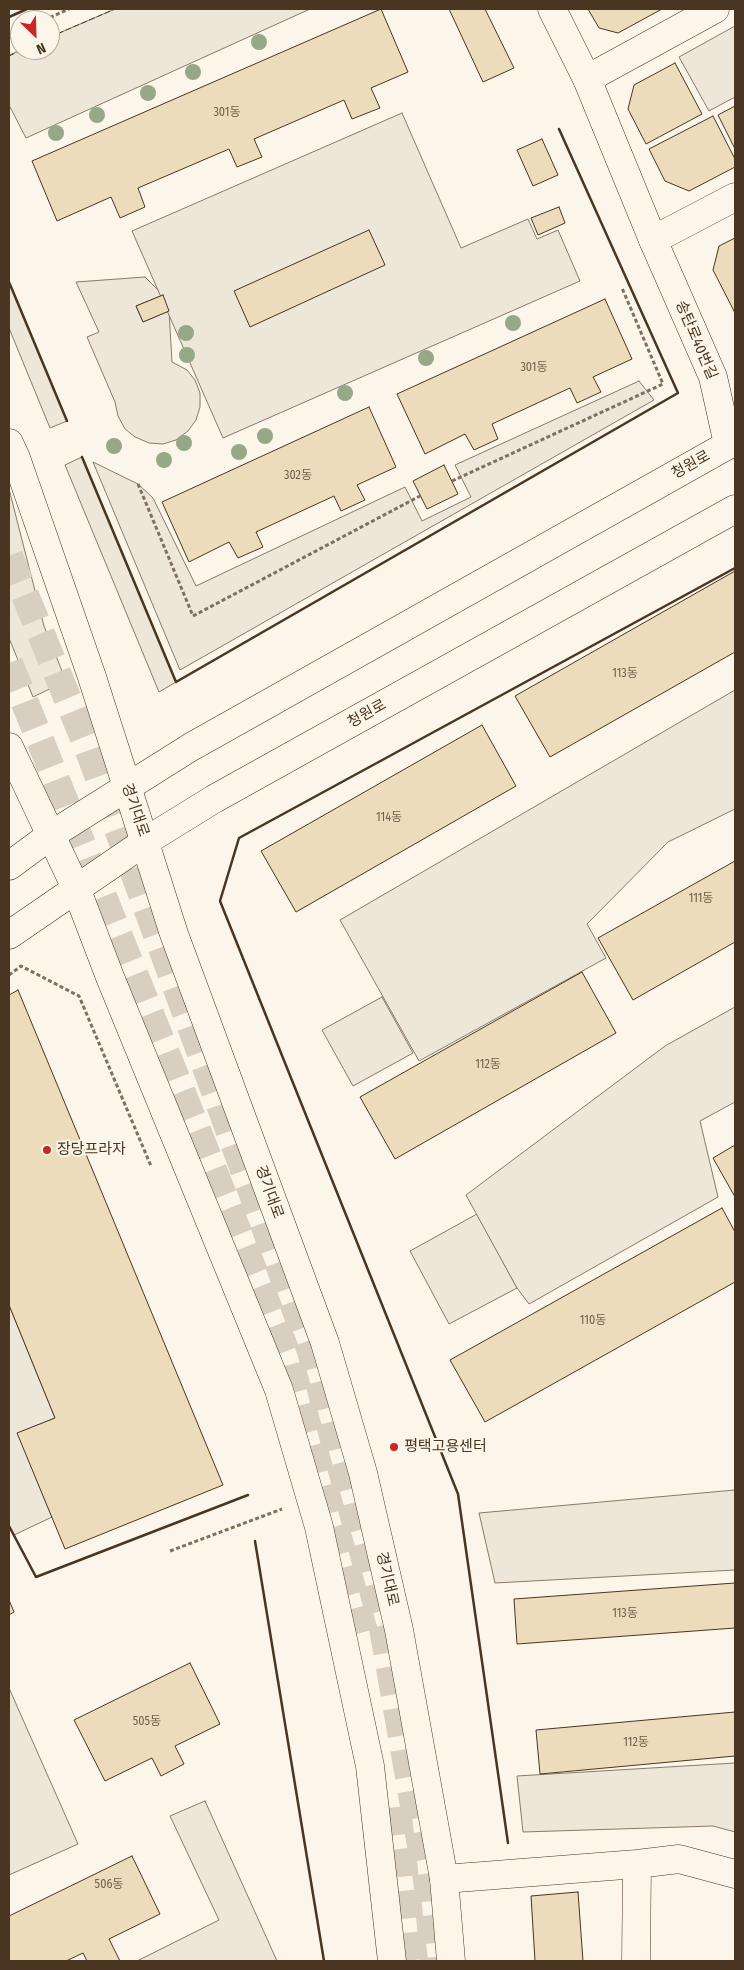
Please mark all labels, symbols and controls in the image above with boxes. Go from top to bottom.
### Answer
north arrow [10,10,60,60]
text: N [34,39,48,58]
house number: 301동 [213,106,241,120]
street label: 송탄로40번길 [671,298,721,382]
house number: 301동 [520,361,548,375]
street label: 청원로 [669,447,713,483]
house number: 302동 [284,469,312,483]
house number: 113동 [612,667,638,681]
street label: 청원로 [345,696,389,732]
street label: 경기대로 [118,781,152,839]
house number: 114동 [376,811,402,825]
house number: 111동 [689,892,713,906]
house number: 112동 [475,1058,501,1072]
place label: 장당프라자 [57,1141,126,1159]
marker: 장당프라자 [41,1144,53,1156]
street label: 경기대로 [251,1163,287,1221]
house number: 110동 [580,1314,606,1328]
place label: 평택고용센터 [404,1438,487,1456]
marker: 평택고용센터 [388,1441,400,1453]
street label: 경기대로 [372,1550,402,1608]
house number: 113동 [612,1607,638,1621]
house number: 505동 [133,1715,161,1729]
house number: 112동 [623,1736,649,1750]
house number: 506동 [95,1878,123,1892]

